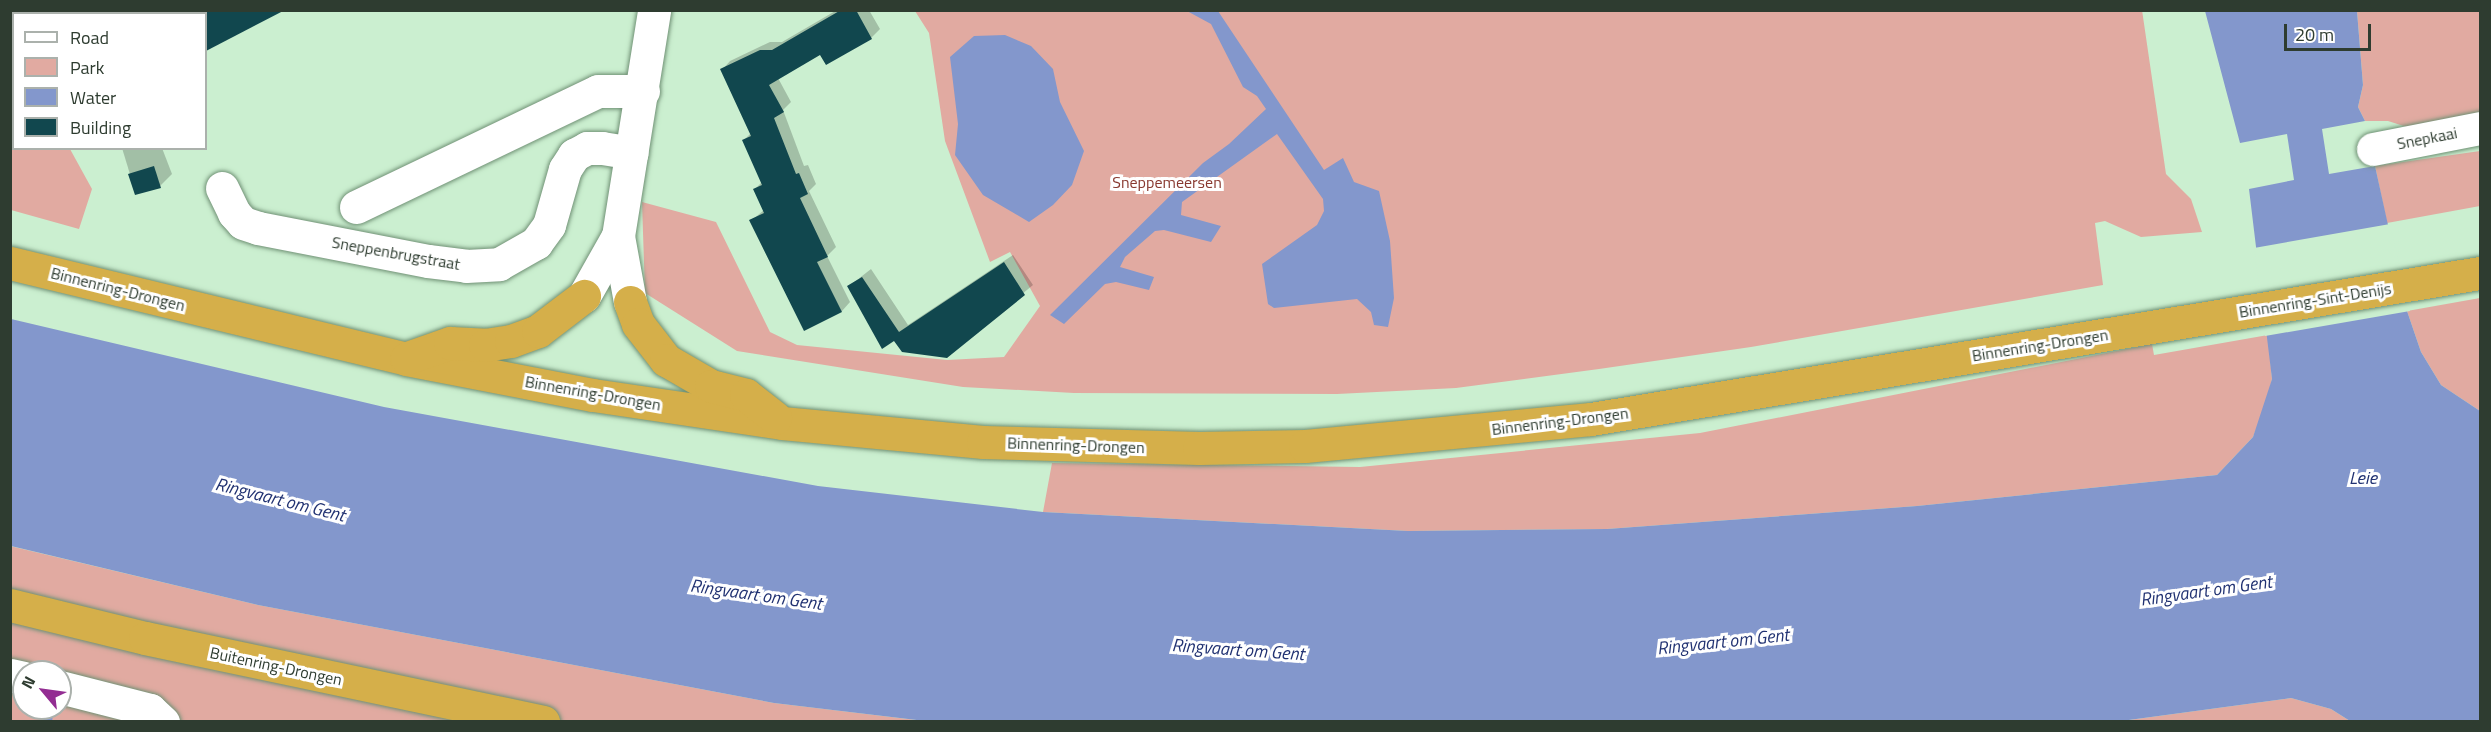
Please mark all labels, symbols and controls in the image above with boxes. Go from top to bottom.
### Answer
legend [12,12,207,150]
scale bar [2287,12,2374,50]
text: 20 m [2295,21,2334,48]
text: Road [70,24,109,51]
text: Park [70,54,104,81]
text: Water [70,84,116,111]
text: Building [70,114,131,141]
street label: Snepkaai [2395,123,2459,153]
park label: Sneppemeersen [1112,172,1222,192]
street label: Sneppenbrugstraat [330,232,462,274]
street label: Binnenring-Drongen [49,263,187,315]
street label: Binnenring-Sint-Denijs [2238,278,2392,322]
street label: Binnenring-Drongen [1971,325,2109,365]
street label: Binnenring-Drongen [524,372,662,414]
street label: Binnenring-Drongen [1491,403,1629,439]
street label: Binnenring-Drongen [1007,433,1145,457]
water label: Leie [2349,467,2377,489]
water label: Ringvaart om Gent [213,473,347,527]
water label: Ringvaart om Gent [2139,571,2273,611]
water label: Ringvaart om Gent [689,575,823,615]
water label: Ringvaart om Gent [1656,624,1790,660]
water label: Ringvaart om Gent [1171,635,1305,665]
street label: Buitenring-Drongen [208,643,344,689]
north arrow [12,660,72,720]
text: N [15,672,41,693]

